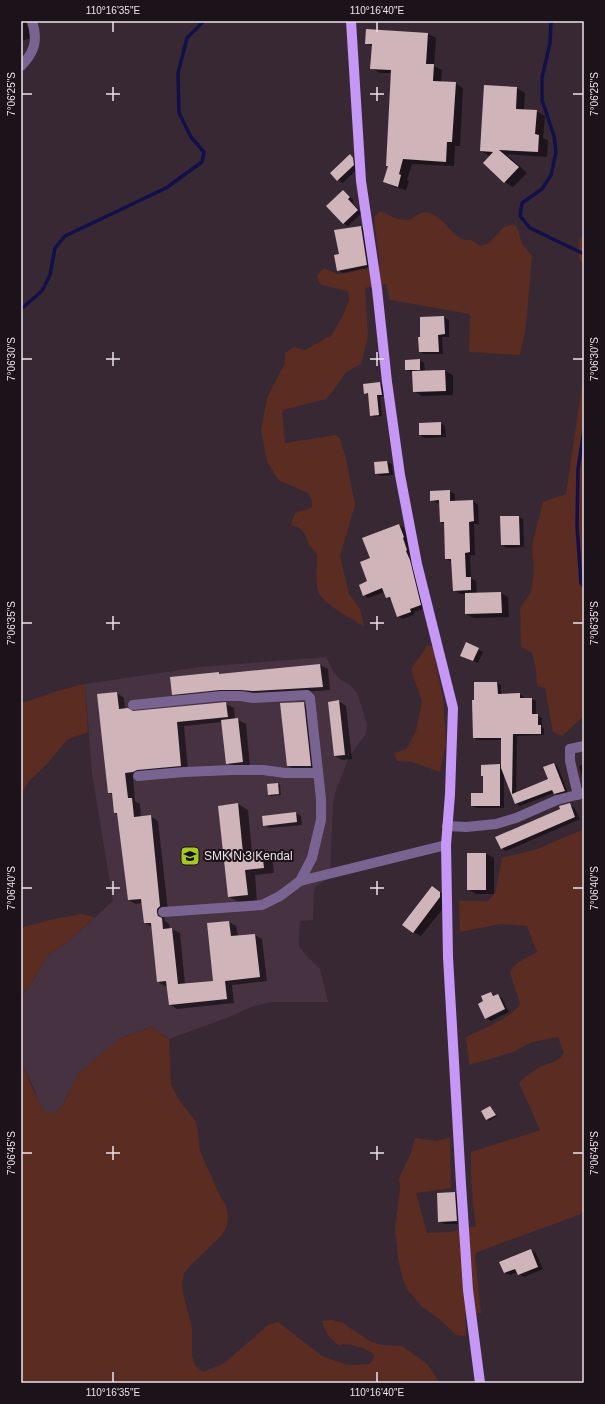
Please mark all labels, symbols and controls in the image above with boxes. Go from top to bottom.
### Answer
text: 110°16'35"E [86,5,140,16]
text: 110°16'40"E [350,5,404,16]
text: 7°06'25"S [6,72,17,116]
text: 7°06'25"S [589,72,600,116]
text: 7°06'30"S [6,337,17,381]
text: 7°06'30"S [589,337,600,381]
text: 7°06'35"S [6,601,17,645]
text: 7°06'35"S [589,601,600,645]
school or university icon: SMK N 3 Kendal [179,845,201,867]
place label: SMK N 3 Kendal [204,849,293,863]
text: 7°06'40"S [6,866,17,910]
text: 7°06'40"S [589,866,600,910]
text: 7°06'45"S [6,1131,17,1175]
text: 7°06'45"S [589,1131,600,1175]
text: 110°16'35"E [86,1387,140,1398]
text: 110°16'40"E [350,1387,404,1398]

